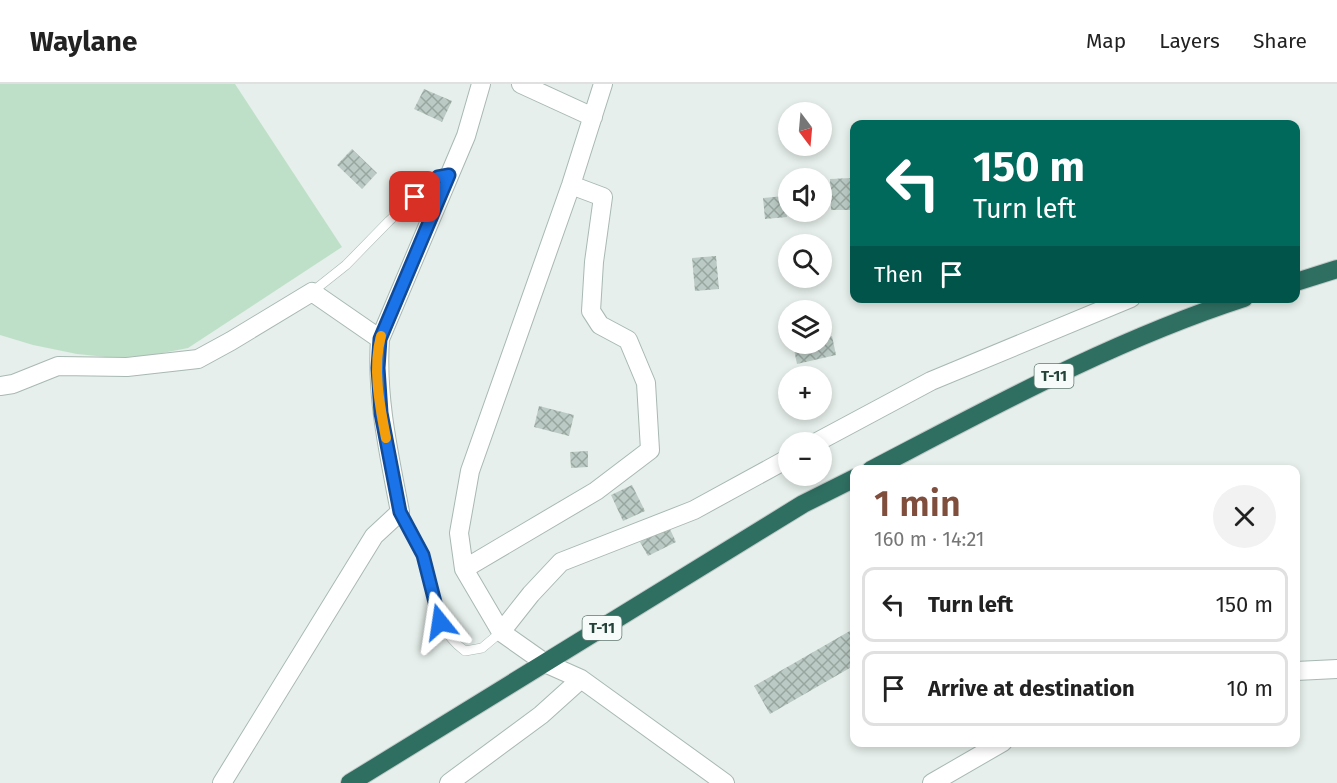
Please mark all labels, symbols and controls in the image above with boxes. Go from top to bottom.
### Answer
text: Waylane [30,25,137,58]
text: Map [1086,28,1126,54]
text: Layers [1159,28,1220,54]
text: Share [1253,28,1307,54]
north arrow [778,102,832,156]
map controls [778,102,832,486]
text: 150 m [973,142,1085,192]
icon: left [874,144,952,222]
button: sound [778,168,832,222]
pin [389,171,440,222]
icon: arrive [398,180,431,213]
text: Turn left [973,193,1076,225]
button: search [778,234,832,288]
icon: arrive [935,258,968,291]
text: Then [874,261,923,288]
button: layers [778,300,832,354]
road number: T-11 [1034,364,1074,388]
button: + [778,366,832,420]
button: − [778,432,832,486]
text: 1 min [874,482,961,526]
button: close [1213,485,1276,548]
text: 160 m · 14:21 [874,527,984,551]
icon: left [877,588,910,621]
position arrow [408,590,472,654]
text: Turn left [928,591,1013,618]
text: 150 m [1215,591,1273,618]
road number: T-11 [582,616,622,640]
icon: arrive [877,672,910,705]
text: Arrive at destination [928,675,1135,702]
text: 10 m [1227,675,1273,702]

